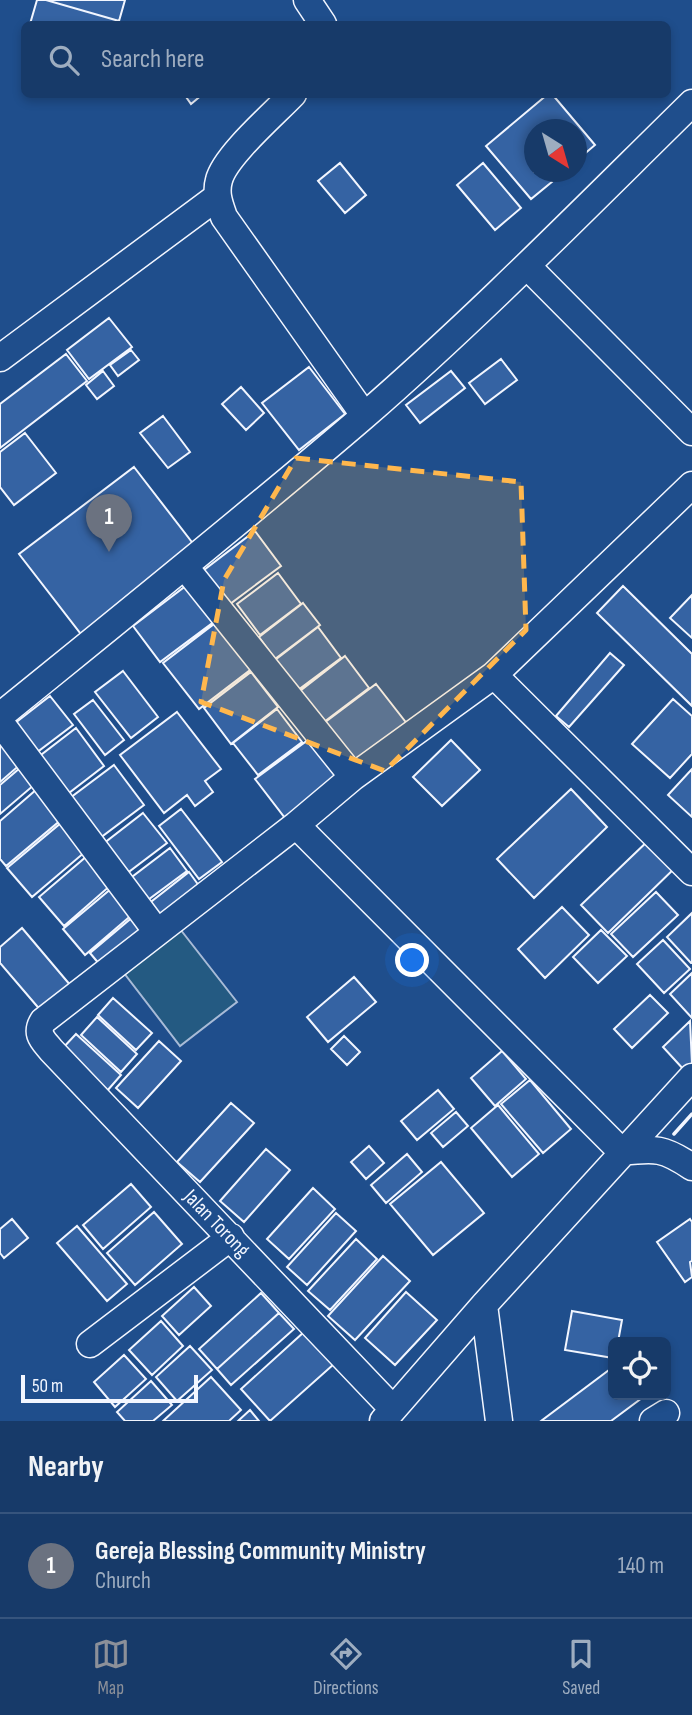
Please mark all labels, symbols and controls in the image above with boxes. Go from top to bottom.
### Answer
search box [21,21,671,98]
icon: search [45,41,83,79]
text: Search here [101,44,204,75]
north arrow [524,119,587,182]
pin: 1 [86,494,132,552]
your location [395,943,429,977]
street label: Jalan Torong [178,1184,255,1262]
map controls [608,1337,671,1400]
button: locate [608,1337,671,1400]
scale bar [21,1372,198,1404]
text: 50 m [32,1375,63,1398]
text: Nearby [28,1449,104,1485]
text: Gereja Blessing Community Ministry [95,1536,426,1567]
text: 1 [46,1552,56,1580]
text: 140 m [618,1552,664,1580]
text: Church [95,1567,151,1595]
tab: Map [92,1635,130,1700]
tab: Directions [313,1635,379,1700]
tab: Saved [562,1635,600,1700]

